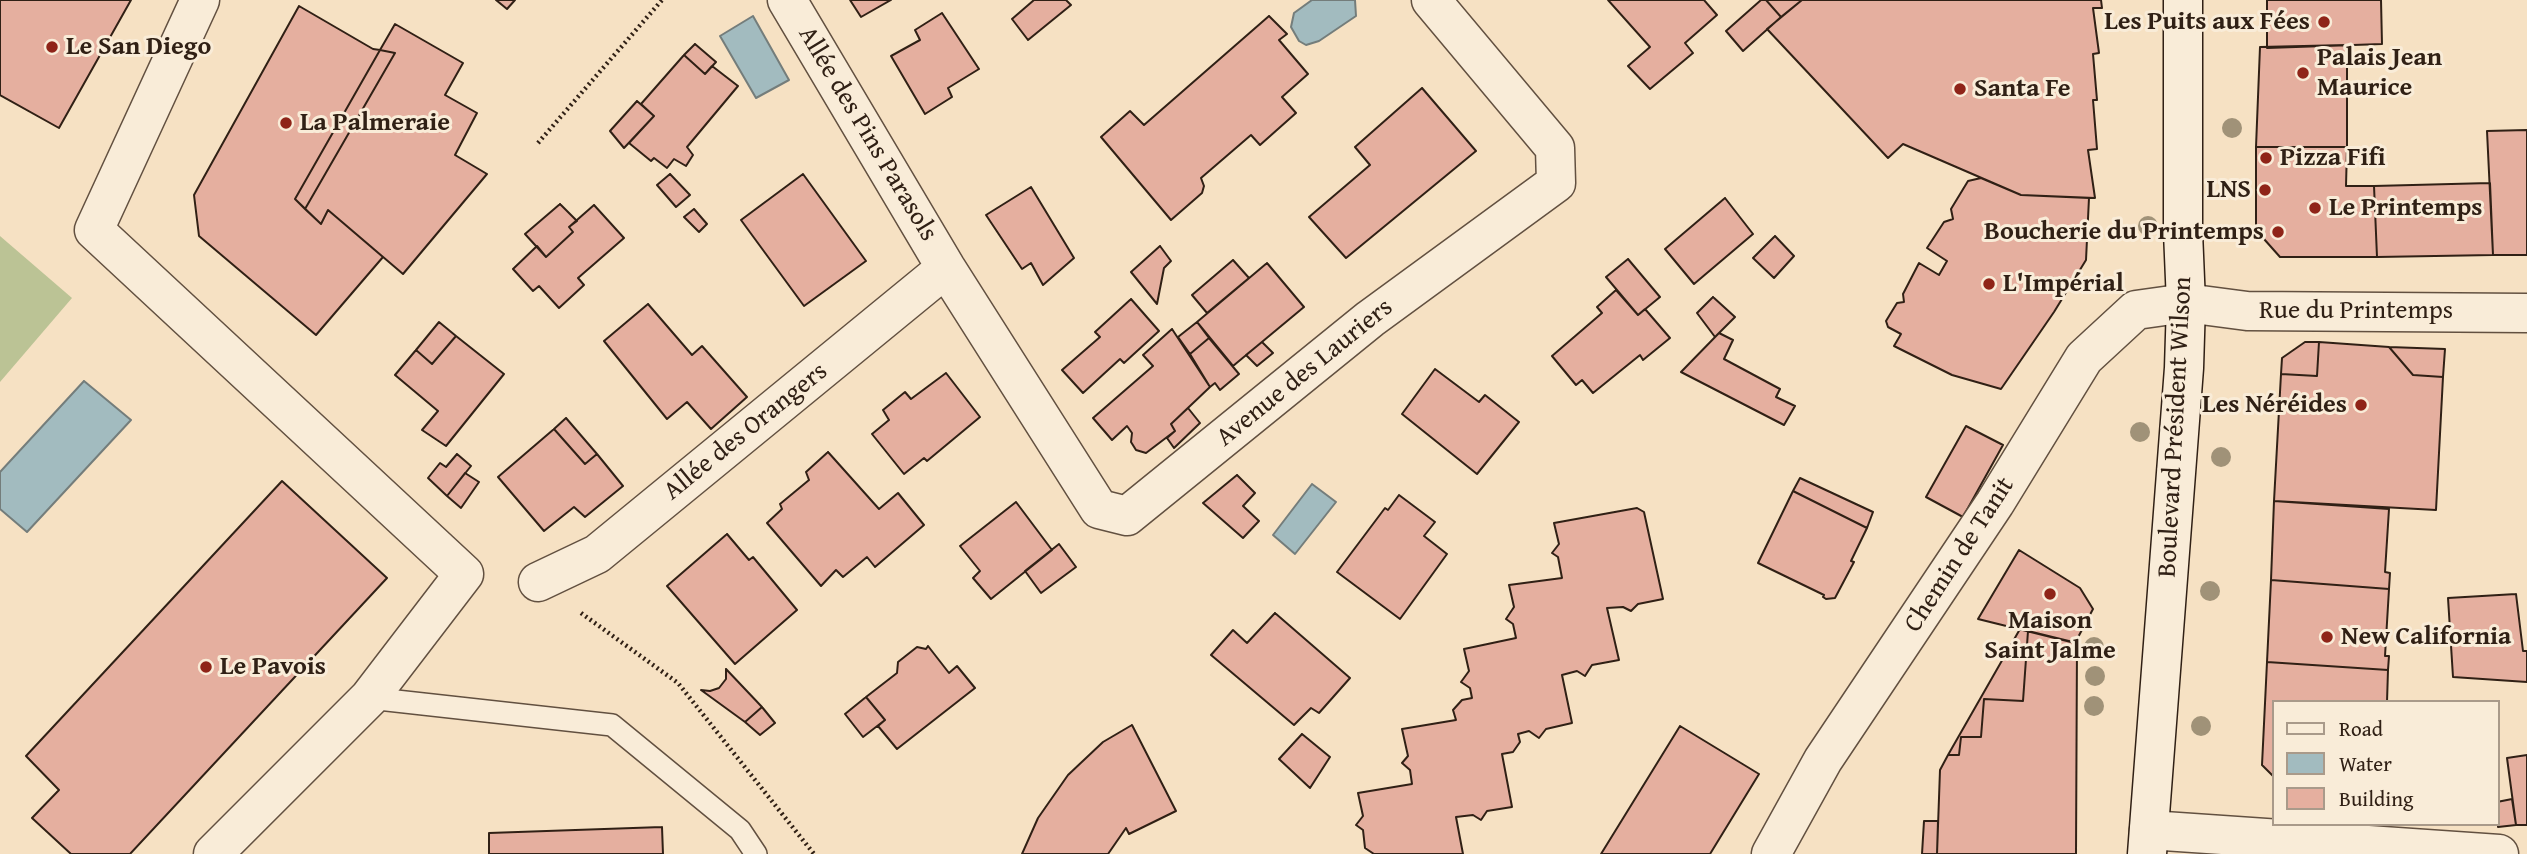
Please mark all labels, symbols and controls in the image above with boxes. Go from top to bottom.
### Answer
place label: Les Puits aux Fées [2104,6,2310,38]
marker: Les Puits aux Fées [2316,14,2332,30]
street label: Allée des Pins Parasols [791,21,943,247]
place label: Le San Diego [66,31,211,63]
marker: Le San Diego [44,39,60,55]
place label: Palais Jean Maurice [2317,42,2442,104]
marker: Palais Jean Maurice [2295,65,2311,81]
place label: Santa Fe [1974,73,2070,105]
marker: Santa Fe [1952,81,1968,97]
place label: La Palmeraie [300,107,450,139]
marker: La Palmeraie [278,115,294,131]
place label: Pizza Fifi [2280,142,2386,174]
marker: Pizza Fifi [2258,150,2274,166]
place label: LNS [2206,174,2251,206]
marker: LNS [2257,182,2273,198]
place label: Le Printemps [2329,192,2482,224]
marker: Le Printemps [2307,200,2323,216]
place label: Boucherie du Printemps [1984,216,2264,248]
marker: Boucherie du Printemps [2270,224,2286,240]
place label: L'Impérial [2003,268,2124,300]
marker: L'Impérial [1981,276,1997,292]
street label: Boulevard Président Wilson [2153,276,2199,578]
street label: Avenue des Lauriers [1210,292,1400,454]
street label: Rue du Printemps [2259,295,2453,327]
street label: Allée des Orangers [658,356,834,508]
place label: Les Néréides [2202,389,2347,421]
marker: Les Néréides [2353,397,2369,413]
street label: Chemin de Tanit [1898,472,2022,638]
marker: Maison Saint Jalme [2042,586,2058,602]
place label: Maison Saint Jalme [1984,605,2116,666]
place label: New California [2341,621,2511,653]
marker: New California [2319,629,2335,645]
place label: Le Pavois [220,651,326,683]
marker: Le Pavois [198,659,214,675]
legend [2272,700,2499,826]
text: Road [2339,713,2383,744]
text: Water [2339,748,2392,779]
text: Building [2339,783,2413,814]

